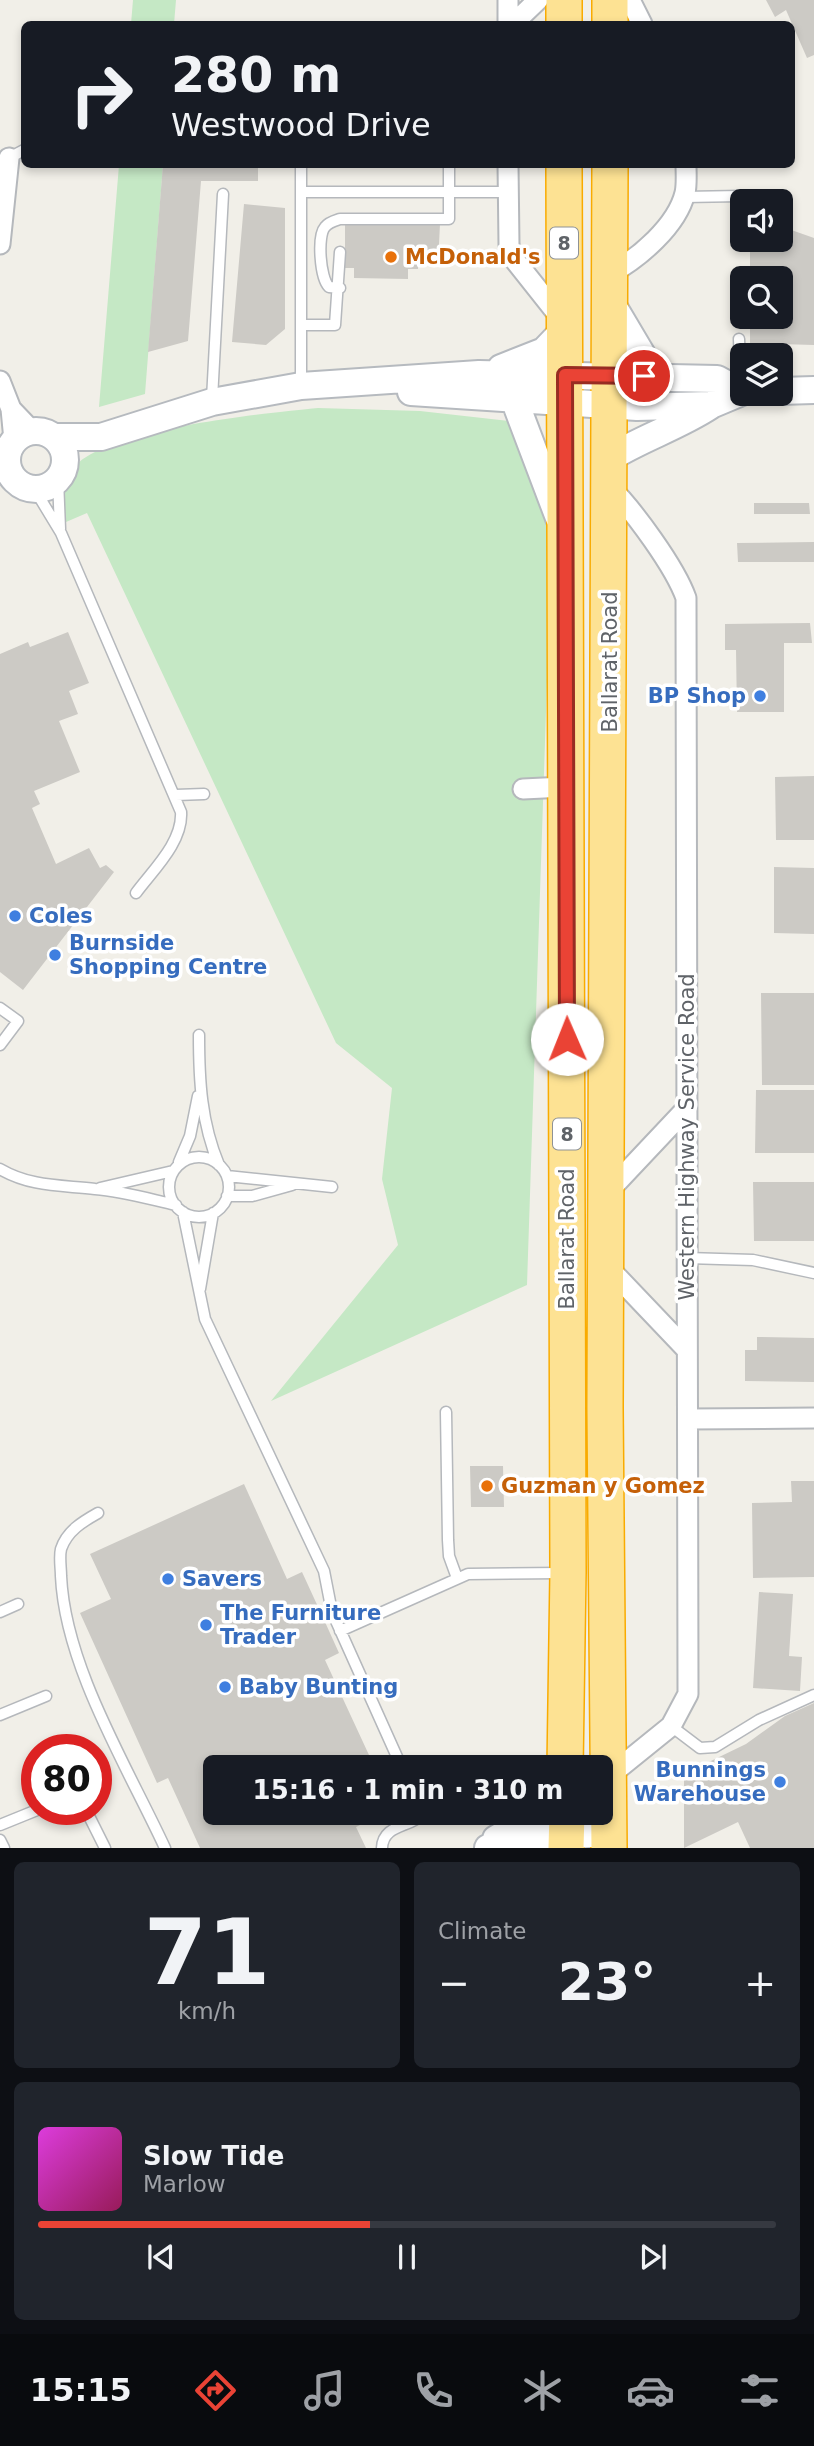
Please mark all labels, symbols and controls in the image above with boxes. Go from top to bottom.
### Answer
text: 280 m [171,47,341,104]
icon: right [56,49,147,140]
text: Westwood Drive [171,106,431,144]
map controls [730,189,793,406]
button: sound [730,189,793,252]
road number: 8 [550,228,578,258]
place label: McDonald's [405,245,541,269]
marker: McDonald's [383,249,399,265]
button: search [730,266,793,329]
button: layers [730,343,793,406]
pin [614,346,674,406]
icon: arrive [625,357,663,395]
street label: Ballarat Road [598,592,622,732]
place label: BP Shop [648,684,746,708]
marker: BP Shop [752,688,768,704]
place label: Coles [29,904,93,928]
marker: Coles [7,908,23,924]
place label: Burnside Shopping Centre [69,931,267,979]
marker: Burnside Shopping Centre [47,947,63,963]
street label: Western Highway Service Road [675,973,699,1301]
position arrow [530,1002,604,1076]
road number: 8 [553,1118,581,1150]
street label: Ballarat Road [555,1169,579,1309]
place label: Guzman y Gomez [501,1474,705,1498]
marker: Guzman y Gomez [479,1478,495,1494]
place label: Savers [182,1567,262,1591]
marker: Savers [160,1571,176,1587]
place label: The Furniture Trader [220,1601,381,1649]
marker: The Furniture Trader [198,1617,214,1633]
place label: Baby Bunting [239,1675,398,1699]
marker: Baby Bunting [217,1679,233,1695]
speed limit sign: 80 [21,1734,112,1825]
place label: Bunnings Warehouse [634,1758,766,1806]
marker: Bunnings Warehouse [772,1774,788,1790]
text: 15:16 · 1 min · 310 m [253,1775,563,1805]
text: 71 [144,1900,270,2005]
text: Climate [438,1918,527,1944]
text: 23° [558,1952,656,2012]
text: − [438,1961,470,2005]
text: + [744,1961,776,2005]
text: km/h [178,1998,236,2024]
text: Slow Tide [143,2141,284,2171]
text: Marlow [143,2171,226,2197]
icon: previous [142,2238,180,2276]
icon: pause [388,2238,426,2276]
icon: next [634,2238,672,2276]
icon: directions [191,2366,240,2415]
icon: music [300,2366,349,2415]
icon: phone [409,2366,458,2415]
icon: climate [518,2366,567,2415]
icon: car [626,2366,675,2415]
icon: filters [735,2366,784,2415]
text: 15:15 [30,2371,132,2409]

